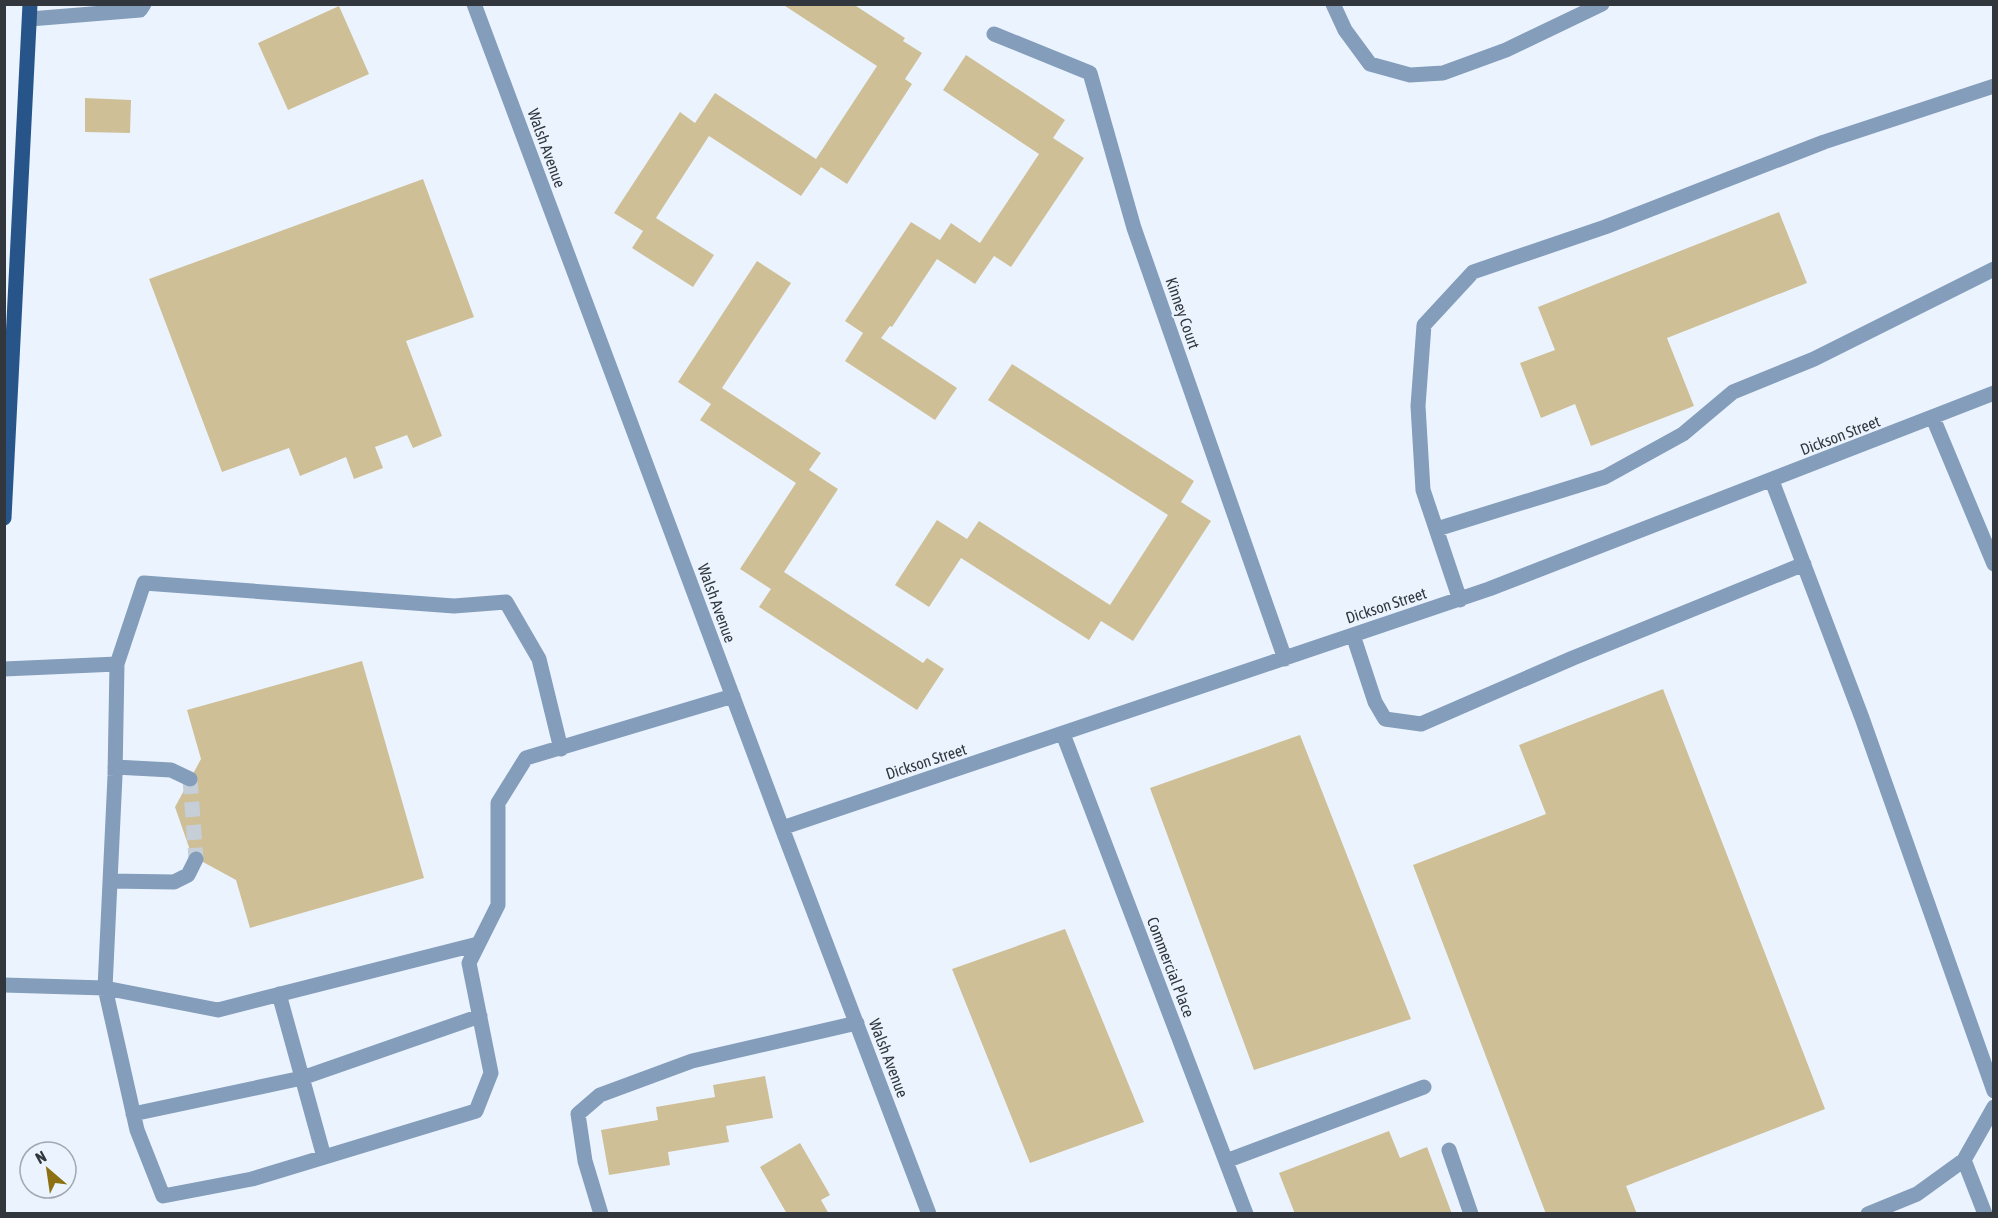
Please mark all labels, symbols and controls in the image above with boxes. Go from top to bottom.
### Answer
street label: Walsh Avenue [524,106,570,190]
street label: Kinney Court [1161,275,1204,352]
street label: Dickson Street [1798,411,1883,458]
street label: Walsh Avenue [694,561,740,645]
street label: Dickson Street [1343,583,1429,627]
street label: Dickson Street [883,739,969,783]
street label: Commercial Place [1144,914,1198,1020]
street label: Walsh Avenue [866,1016,912,1100]
north arrow [18,1140,78,1200]
text: N [32,1147,49,1167]

